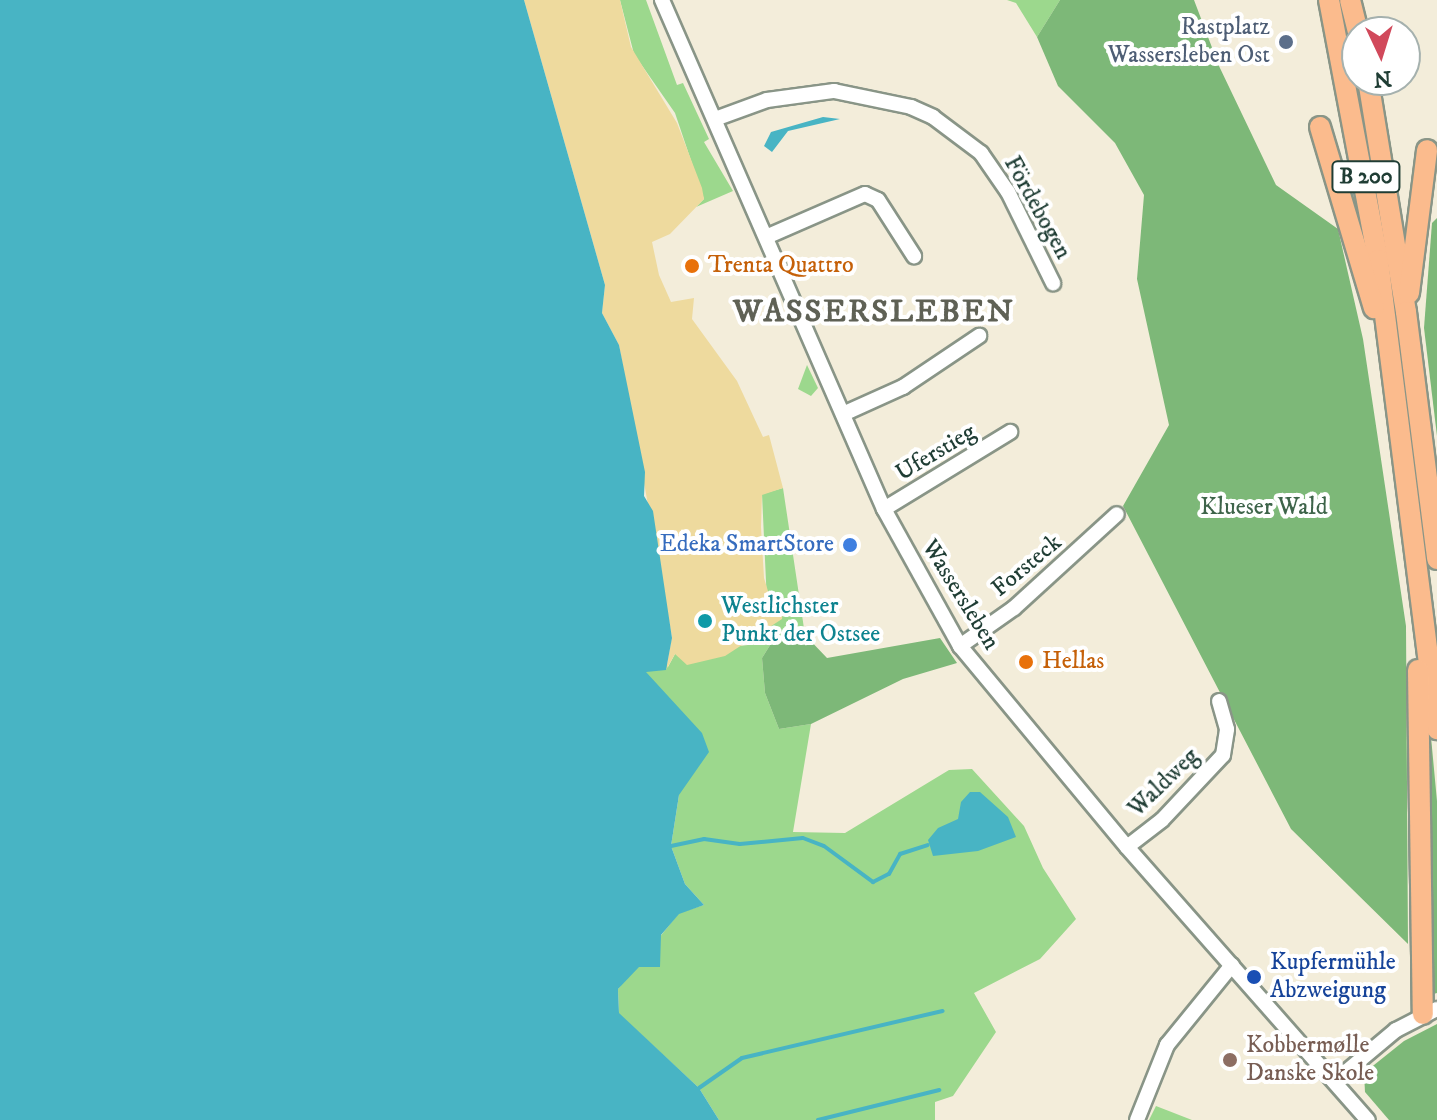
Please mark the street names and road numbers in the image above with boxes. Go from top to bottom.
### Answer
street label: Fördebogen [997,151,1077,265]
road number: B 200 [1330,159,1402,195]
street label: Uferstieg [891,418,981,488]
street label: Forsteck [986,529,1068,603]
street label: Wassersleben [915,535,1005,655]
street label: Waldweg [1123,743,1205,823]

